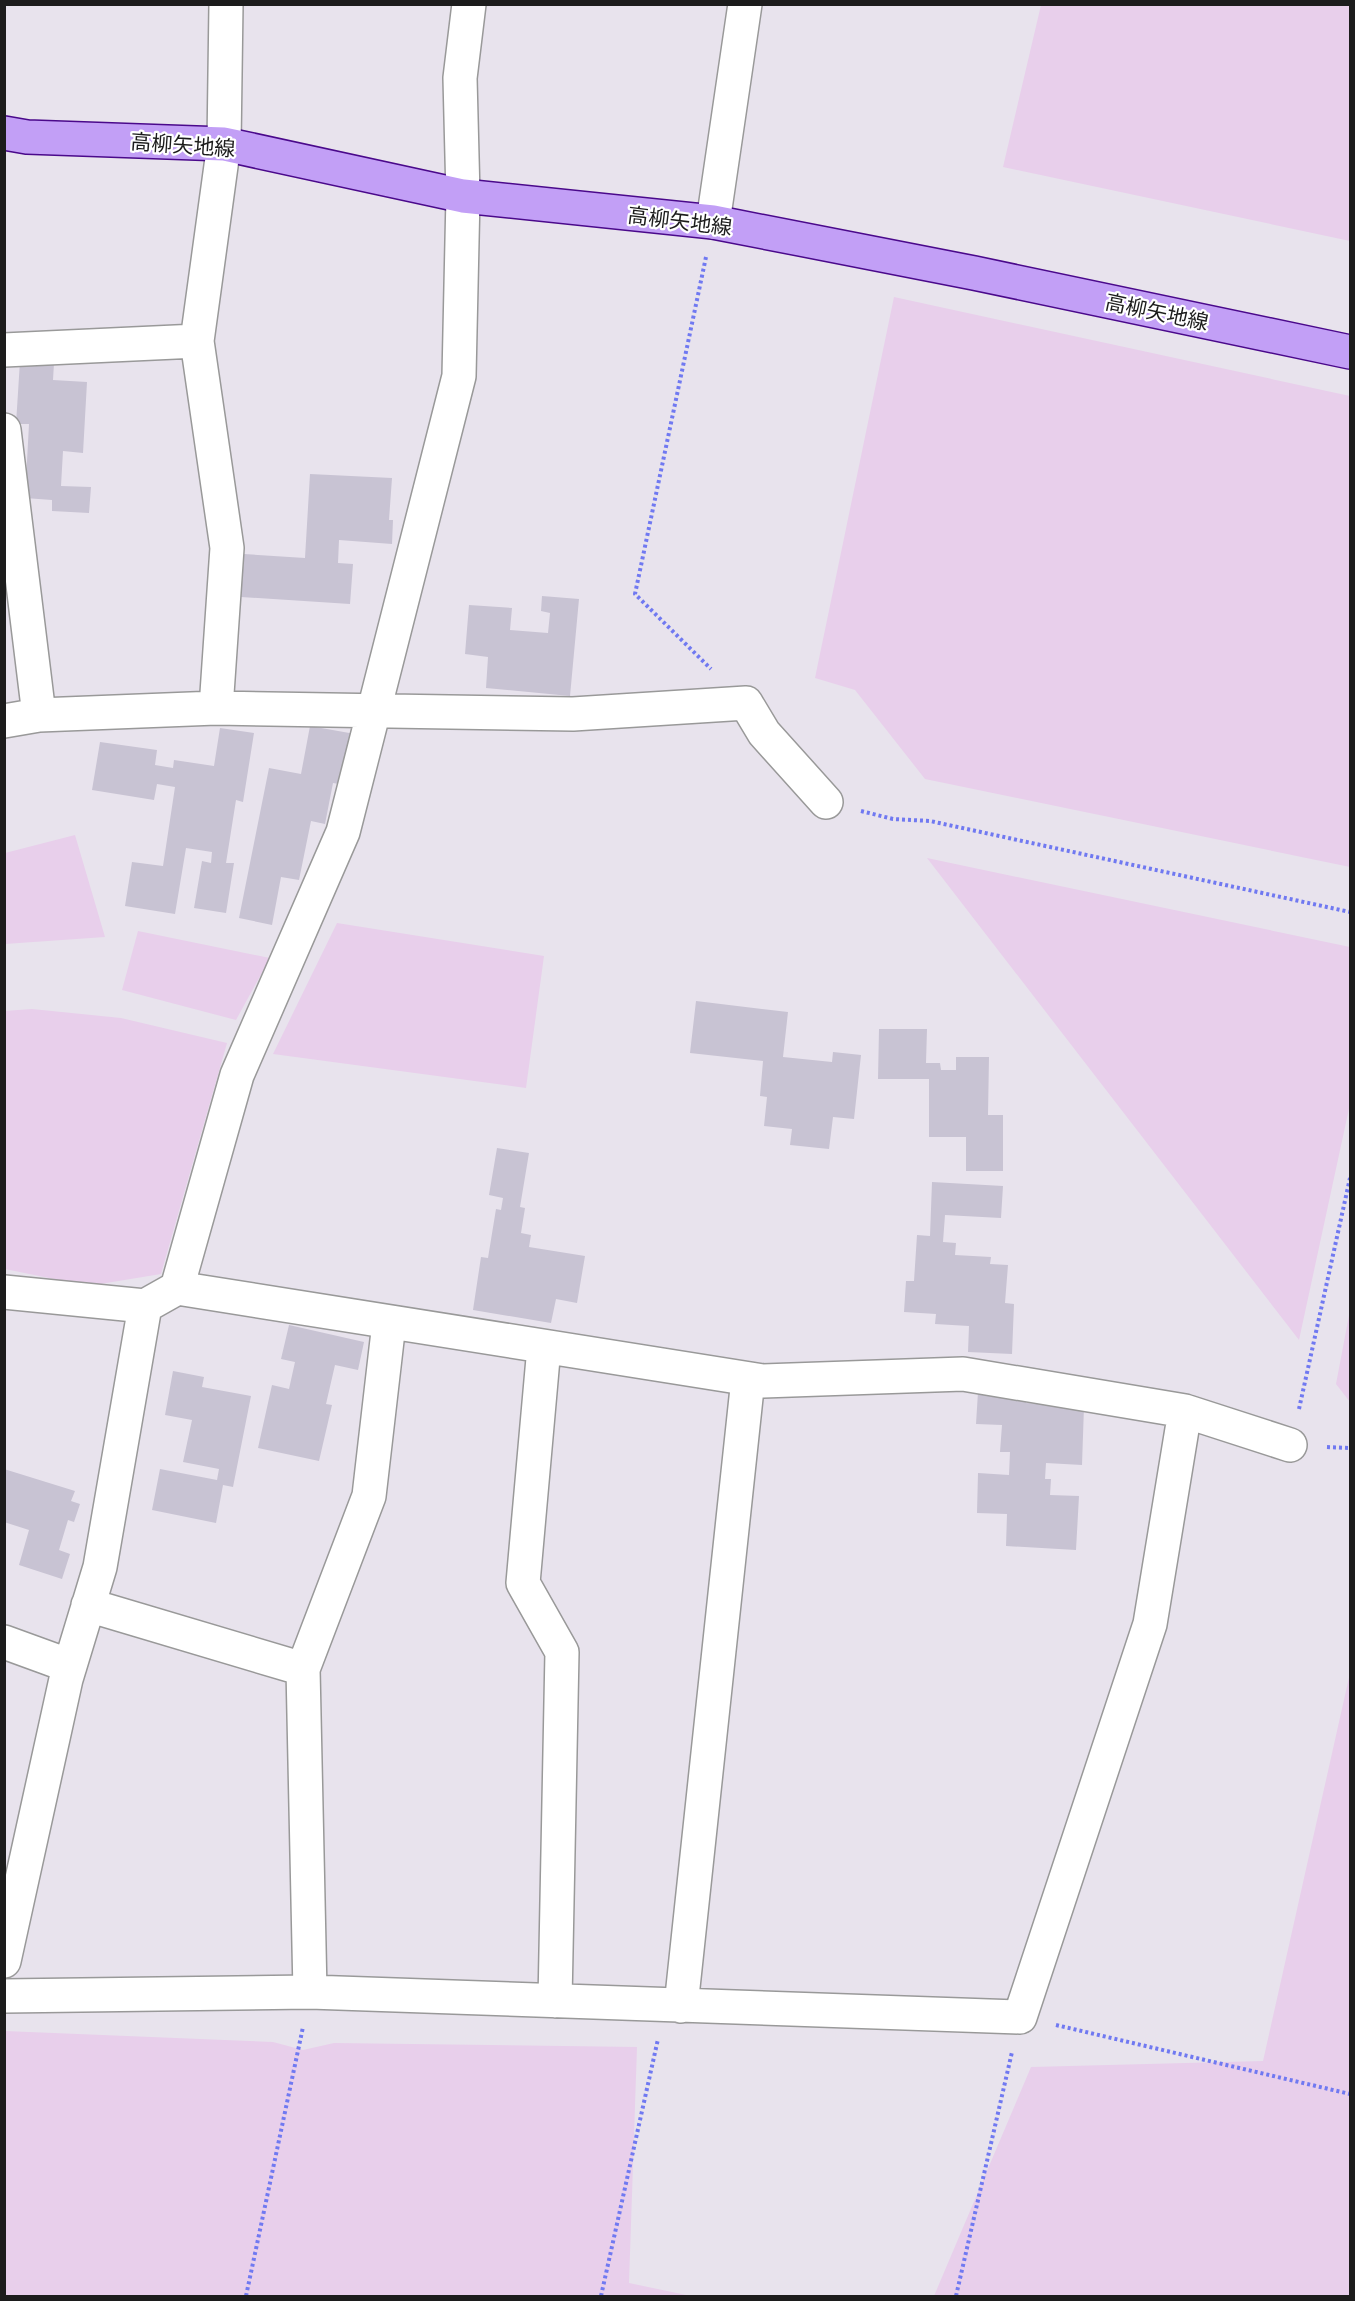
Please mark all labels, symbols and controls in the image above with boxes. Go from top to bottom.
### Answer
street label: 高柳矢地線 [130,128,236,160]
street label: 高柳矢地線 [626,201,734,239]
street label: 高柳矢地線 [1103,288,1211,334]

